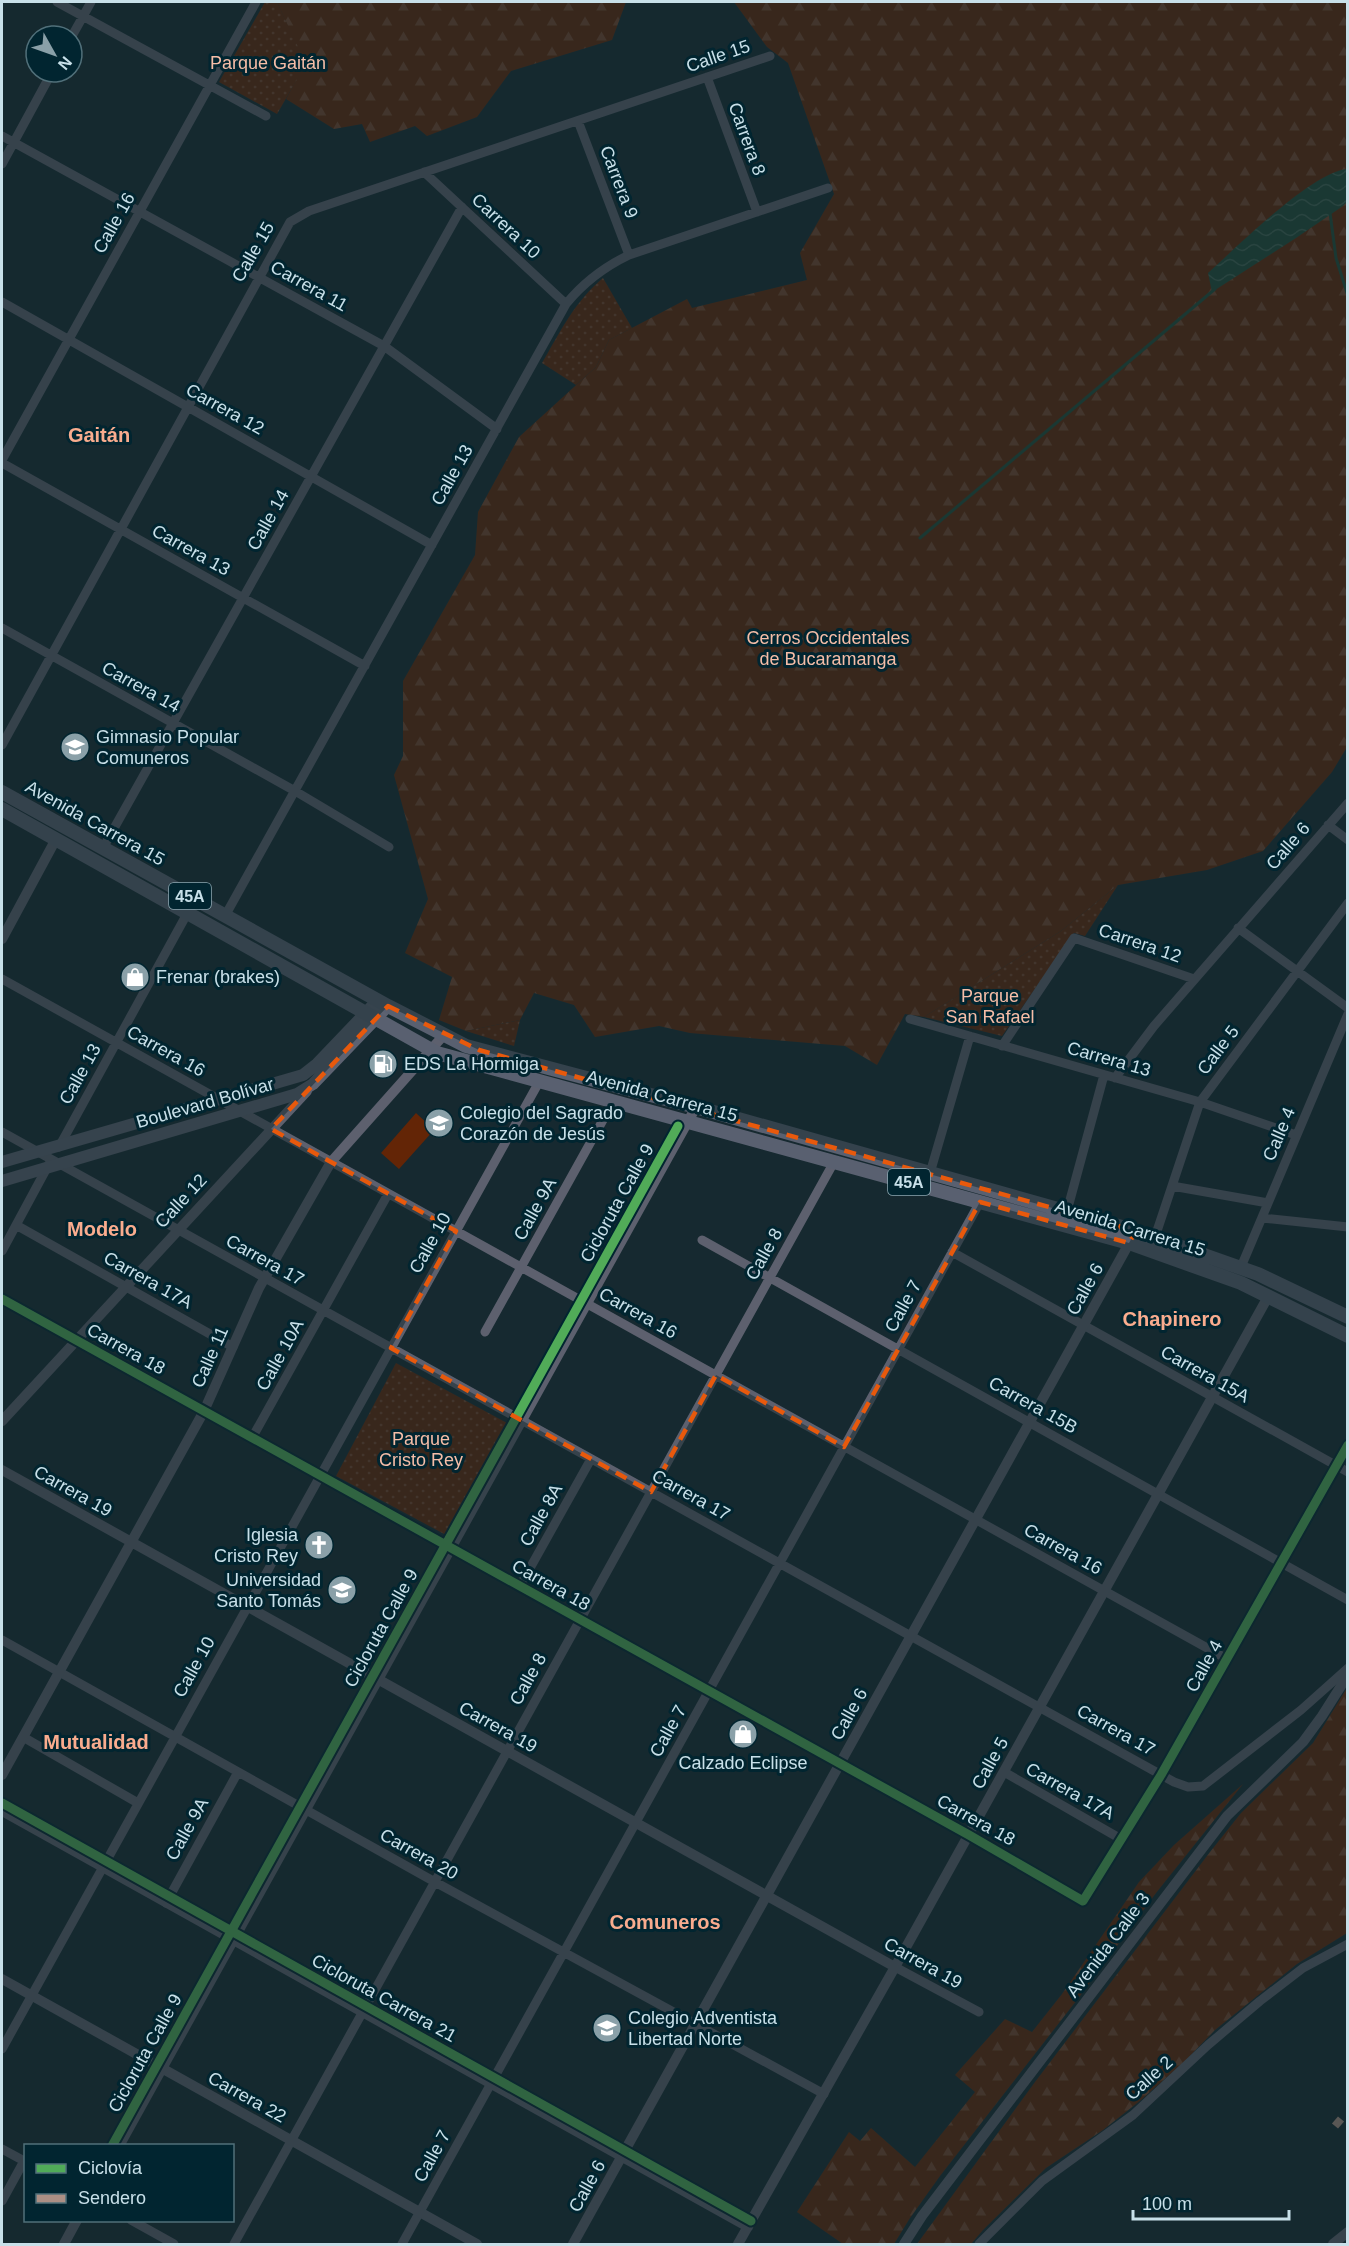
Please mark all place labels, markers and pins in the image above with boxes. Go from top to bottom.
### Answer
place label: Gimnasio Popular Comuneros [96,727,239,768]
school or university icon: Gimnasio Popular Comuneros [59,731,91,763]
shop icon: Frenar (brakes) [119,961,151,993]
place label: Frenar (brakes) [156,967,280,987]
fuel station icon: EDS La Hormiga [367,1048,399,1080]
place label: EDS La Hormiga [404,1054,540,1074]
place label: Colegio del Sagrado Corazón de Jesús [460,1103,623,1144]
school or university icon: Colegio del Sagrado Corazón de Jesús [423,1107,455,1139]
place label: Iglesia Cristo Rey [214,1525,299,1566]
church icon: Iglesia Cristo Rey [303,1529,335,1561]
place label: Universidad Santo Tomás [216,1570,321,1611]
school or university icon: Universidad Santo Tomás [326,1574,358,1606]
shop icon: Calzado Eclipse [727,1718,759,1750]
place label: Calzado Eclipse [678,1753,808,1773]
place label: Colegio Adventista Libertad Norte [628,2008,778,2049]
school or university icon: Colegio Adventista Libertad Norte [591,2012,623,2044]

